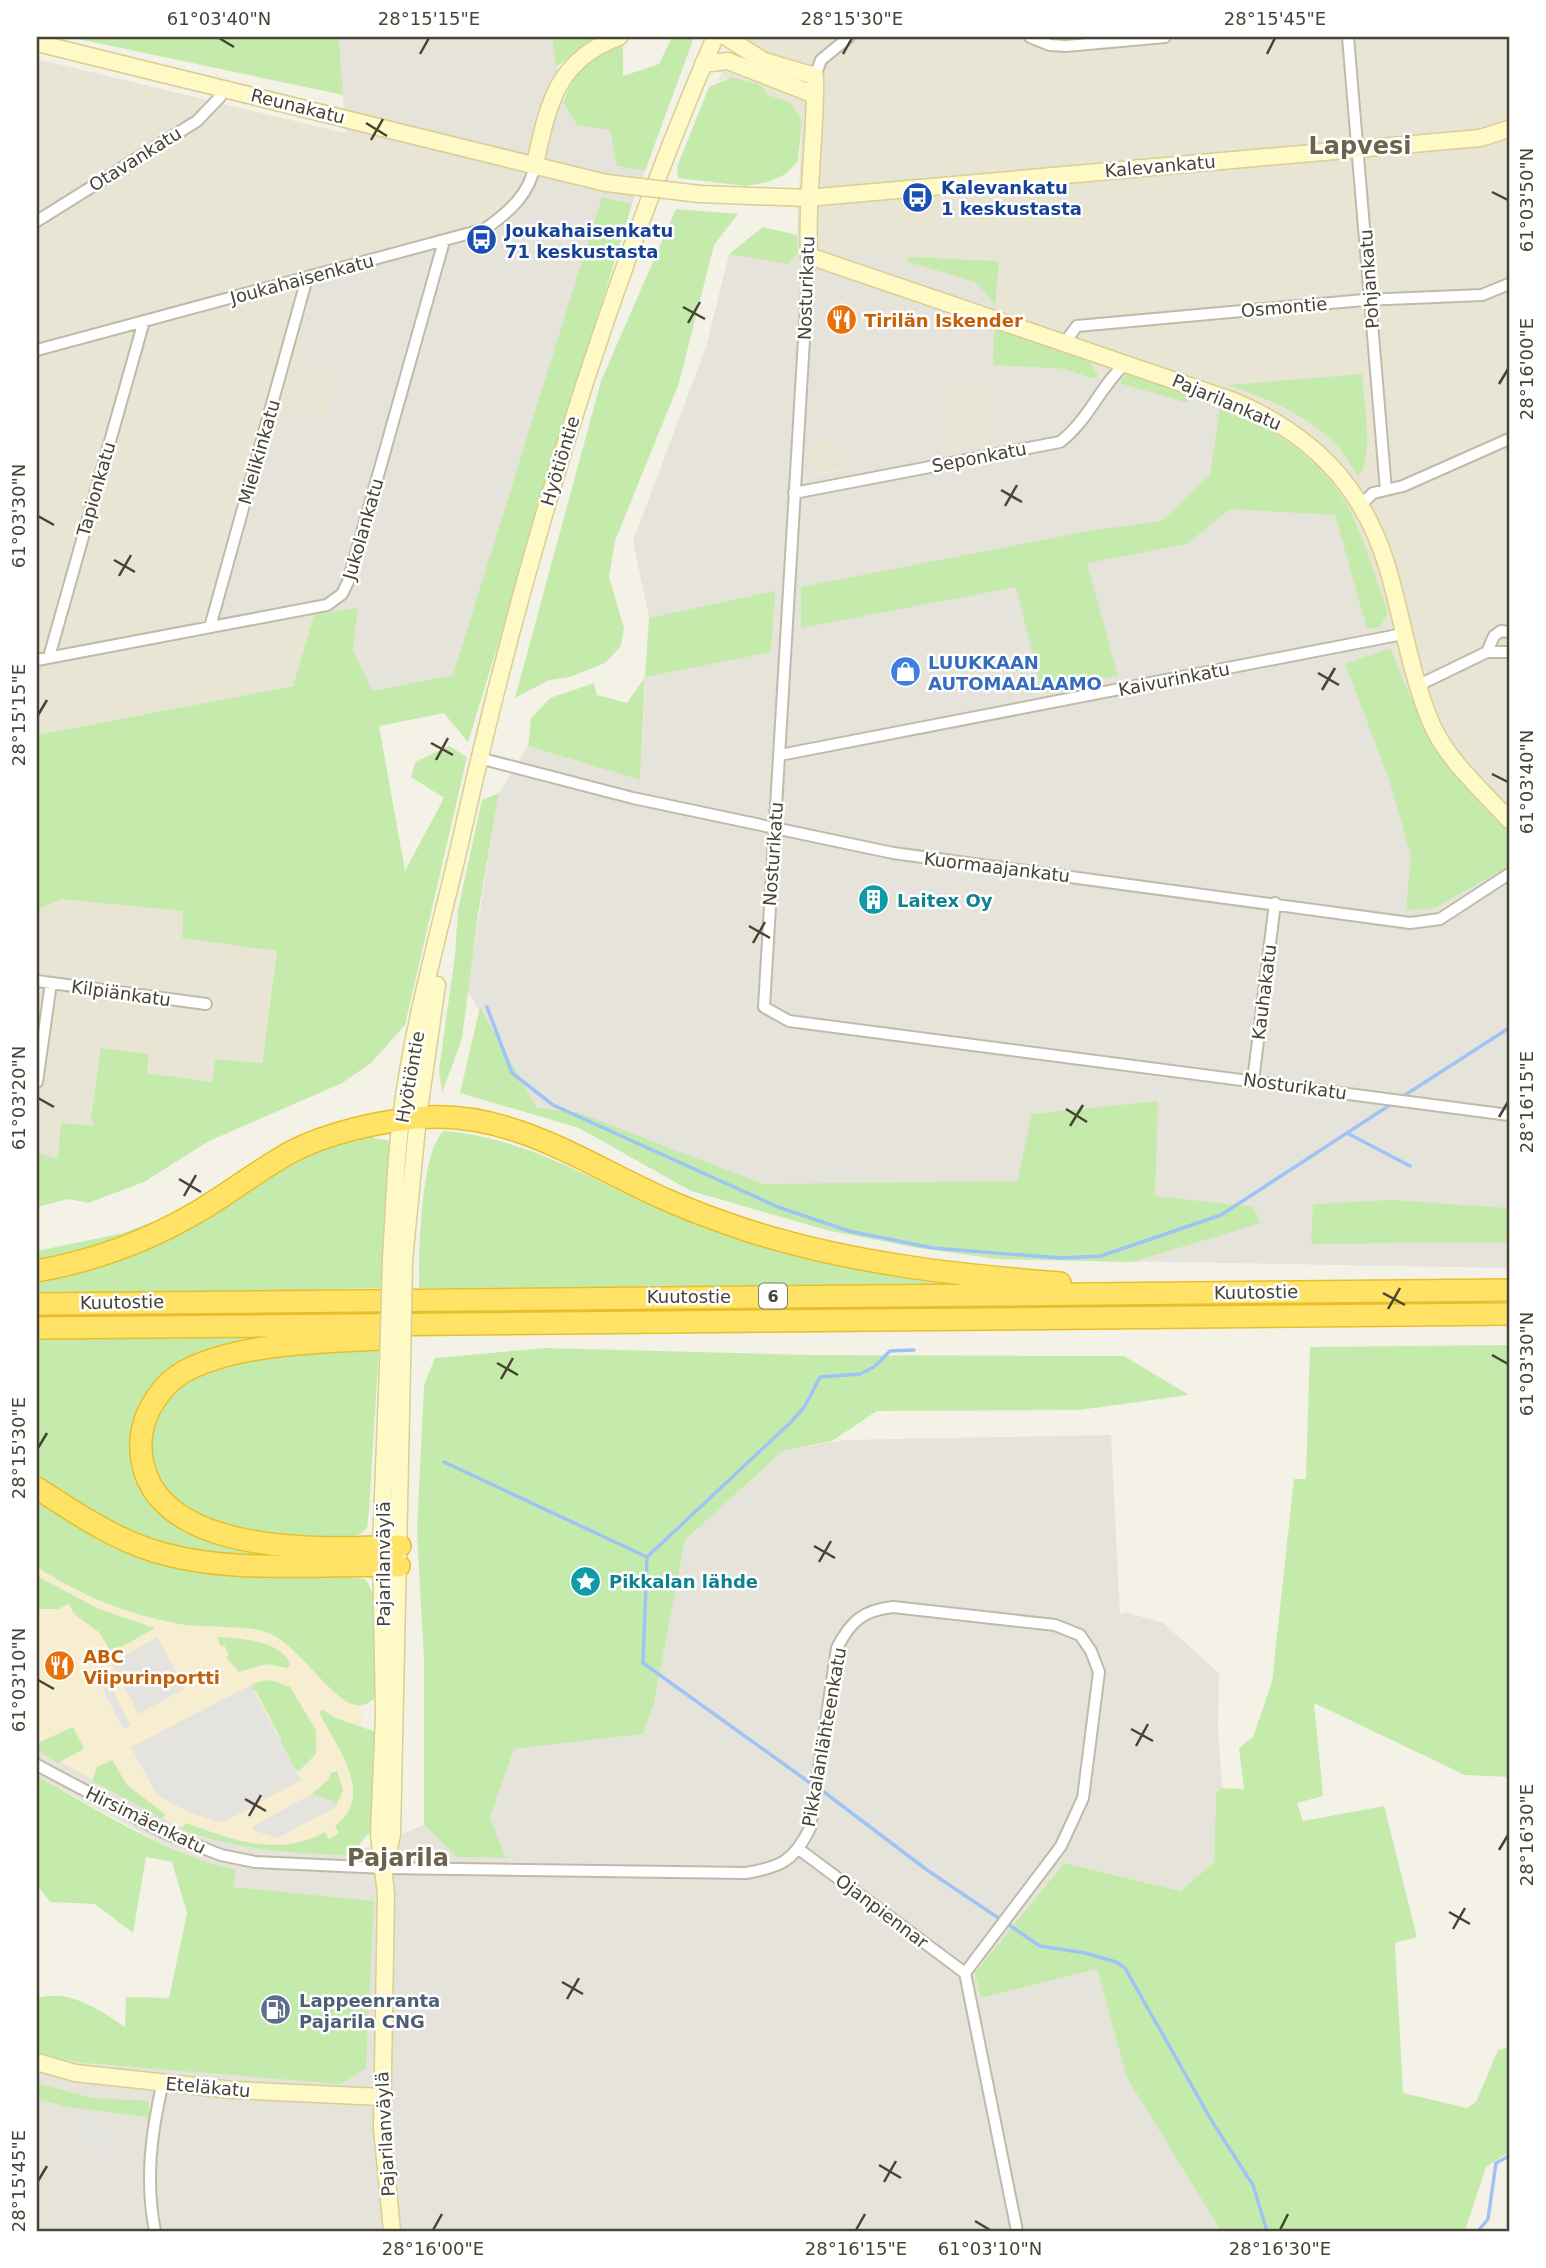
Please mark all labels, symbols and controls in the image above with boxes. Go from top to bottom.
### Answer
text: 61°03'40"N [167,8,271,29]
text: 28°15'15"E [378,8,480,29]
text: 28°15'30"E [801,8,903,29]
text: 28°15'45"E [1224,8,1326,29]
street label: Reunakatu [249,84,347,128]
street label: Otavankatu [85,122,185,196]
district label: Lapvesi [1308,132,1412,160]
text: 61°03'50"N [1516,148,1537,252]
street label: Kalevankatu [1104,151,1216,181]
place label: Kalevankatu 1 keskustasta [941,177,1082,219]
bus stop icon: Kalevankatu 1 keskustasta [901,180,935,214]
place label: Joukahaisenkatu 71 keskustasta [503,220,673,262]
bus stop icon: Joukahaisenkatu 71 keskustasta [465,223,499,257]
street label: Pohjankatu [1355,229,1383,329]
street label: Nosturikatu [794,236,818,340]
street label: Joukahaisenkatu [227,250,376,309]
street label: Osmontie [1240,293,1328,321]
restaurant icon: Tirilän Iskender [824,303,858,337]
place label: Tirilän Iskender [864,310,1023,331]
text: 28°16'00"E [1516,318,1537,420]
street label: Pajarilankatu [1169,370,1285,434]
street label: Mielikinkatu [234,397,284,507]
street label: Hyötiöntie [536,414,584,508]
street label: Seponkatu [930,438,1028,476]
street label: Tapionkatu [72,439,120,540]
text: 61°03'30"N [8,464,29,568]
street label: Jukolankatu [338,476,388,583]
place label: LUUKKAAN AUTOMAALAAMO [928,652,1102,694]
shop icon: LUUKKAAN AUTOMAALAAMO [888,655,922,689]
street label: Kaivurinkatu [1117,658,1231,700]
text: 28°15'15"E [8,664,29,766]
text: 61°03'40"N [1516,730,1537,834]
street label: Nosturikatu [759,801,787,907]
street label: Kuormaajankatu [923,848,1071,886]
building icon: Laitex Oy [857,883,891,917]
place label: Laitex Oy [897,890,993,911]
street label: Kauhakatu [1248,943,1280,1041]
street label: Kilpiänkatu [70,976,172,1010]
street label: Hyötiöntie [392,1029,428,1125]
text: 61°03'20"N [8,1046,29,1150]
text: 28°16'15"E [1516,1051,1537,1153]
street label: Nosturikatu [1242,1068,1348,1104]
street label: Kuutostie [1214,1281,1298,1303]
road number: 6 [759,1284,787,1308]
street label: Kuutostie [647,1286,731,1307]
street label: Kuutostie [80,1291,164,1313]
text: 61°03'30"N [1516,1312,1537,1416]
text: 28°15'30"E [8,1397,29,1499]
street label: Pajarilanväylä [373,1501,394,1627]
place icon: Pikkalan lähde [569,1564,603,1598]
place label: Pikkalan lähde [609,1571,758,1592]
text: 61°03'10"N [8,1628,29,1732]
street label: Pikkalanlähteenkatu [798,1645,850,1829]
place label: ABC Viipurinportti [83,1646,220,1688]
restaurant icon: ABC Viipurinportti [43,1649,77,1683]
street label: Hirsimäenkatu [83,1782,209,1858]
text: 28°16'30"E [1516,1784,1537,1886]
district label: Pajarila [347,1844,449,1872]
street label: Ojanpiennar [832,1869,933,1953]
place label: Lappeenranta Pajarila CNG [299,1990,440,2032]
fuel station icon: Lappeenranta Pajarila CNG [259,1993,293,2027]
street label: Pajarilanväylä [371,2071,399,2197]
street label: Eteläkatu [165,2073,251,2101]
text: 28°15'45"E [8,2130,29,2232]
text: 28°16'00"E [382,2238,484,2259]
text: 28°16'15"E [805,2238,907,2259]
text: 61°03'10"N [938,2238,1042,2259]
text: 28°16'30"E [1229,2238,1331,2259]

